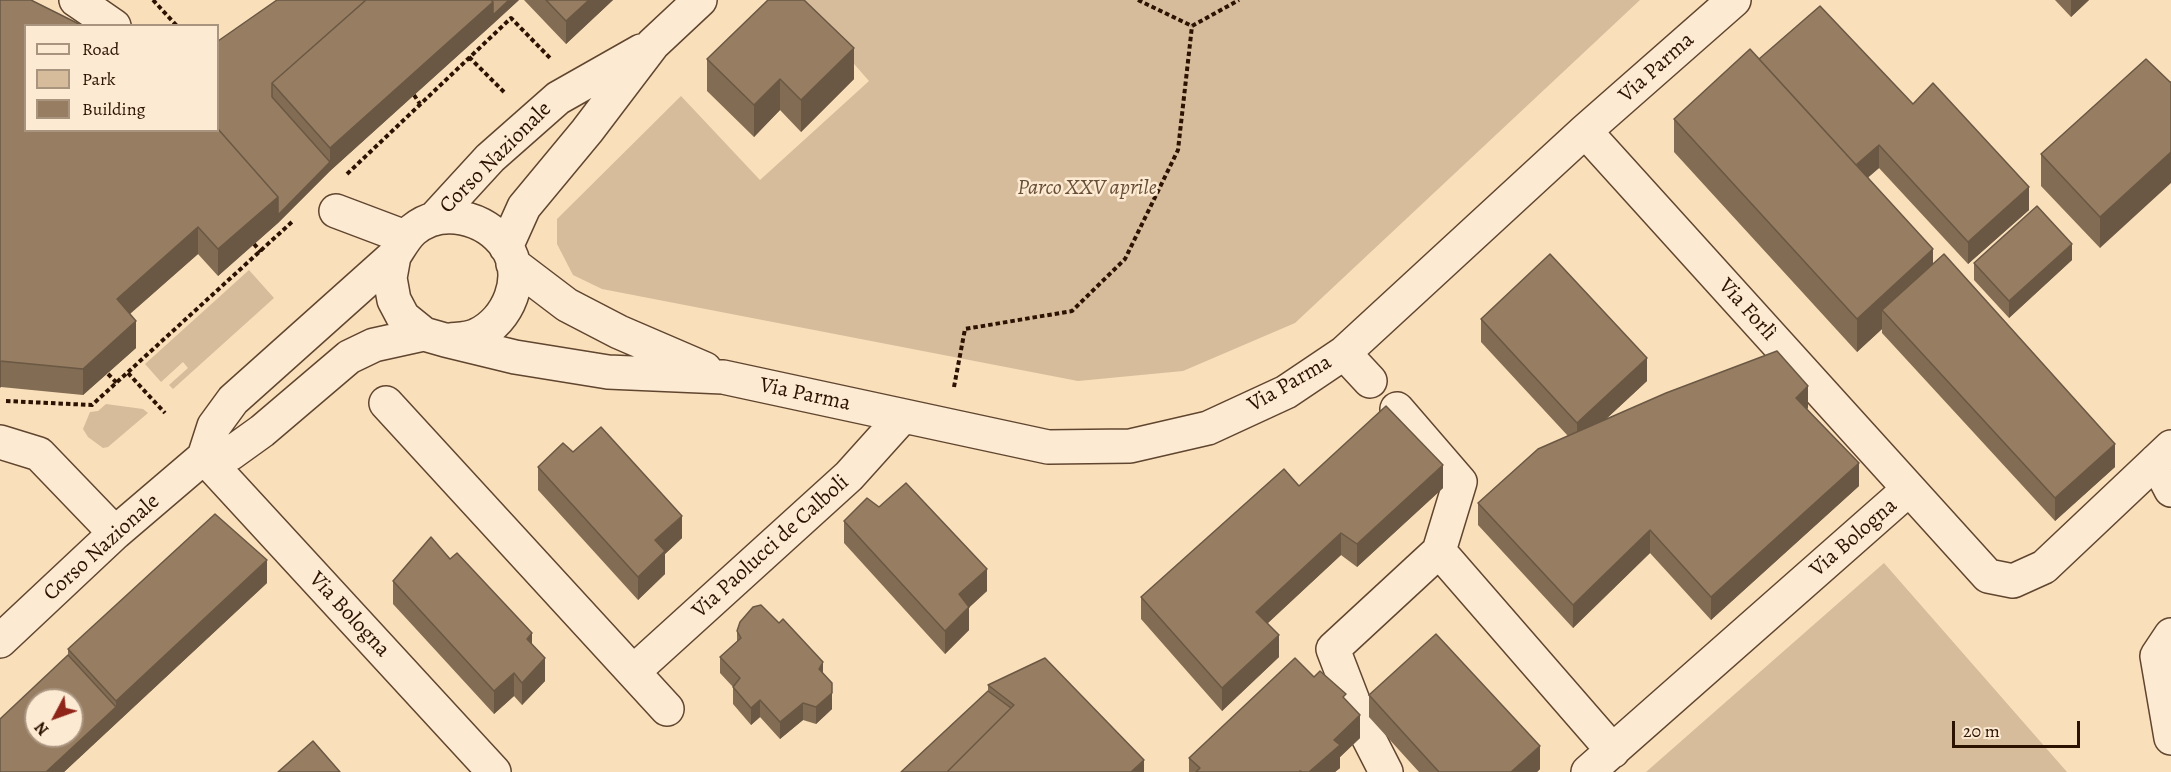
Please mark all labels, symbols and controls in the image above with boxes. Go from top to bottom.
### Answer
legend [24,24,219,132]
street label: Via Parma [1614,27,1700,109]
text: Road [82,37,119,61]
text: Park [82,67,116,91]
text: Building [82,97,146,121]
street label: Corso Nazionale [435,97,557,219]
park label: Parco XXV aprile [1017,176,1157,202]
street label: Via Forlì [1712,273,1782,347]
street label: Via Parma [1243,350,1337,418]
street label: Via Parma [757,372,853,418]
street label: Via Paolucci de Calboli [687,470,855,624]
street label: Corso Nazionale [38,489,166,607]
street label: Via Bologna [1805,493,1903,583]
street label: Via Bologna [303,567,395,663]
north arrow [24,688,84,748]
scale bar [1955,709,2082,747]
text: N [30,717,54,740]
text: 20 m [1963,719,2000,743]

